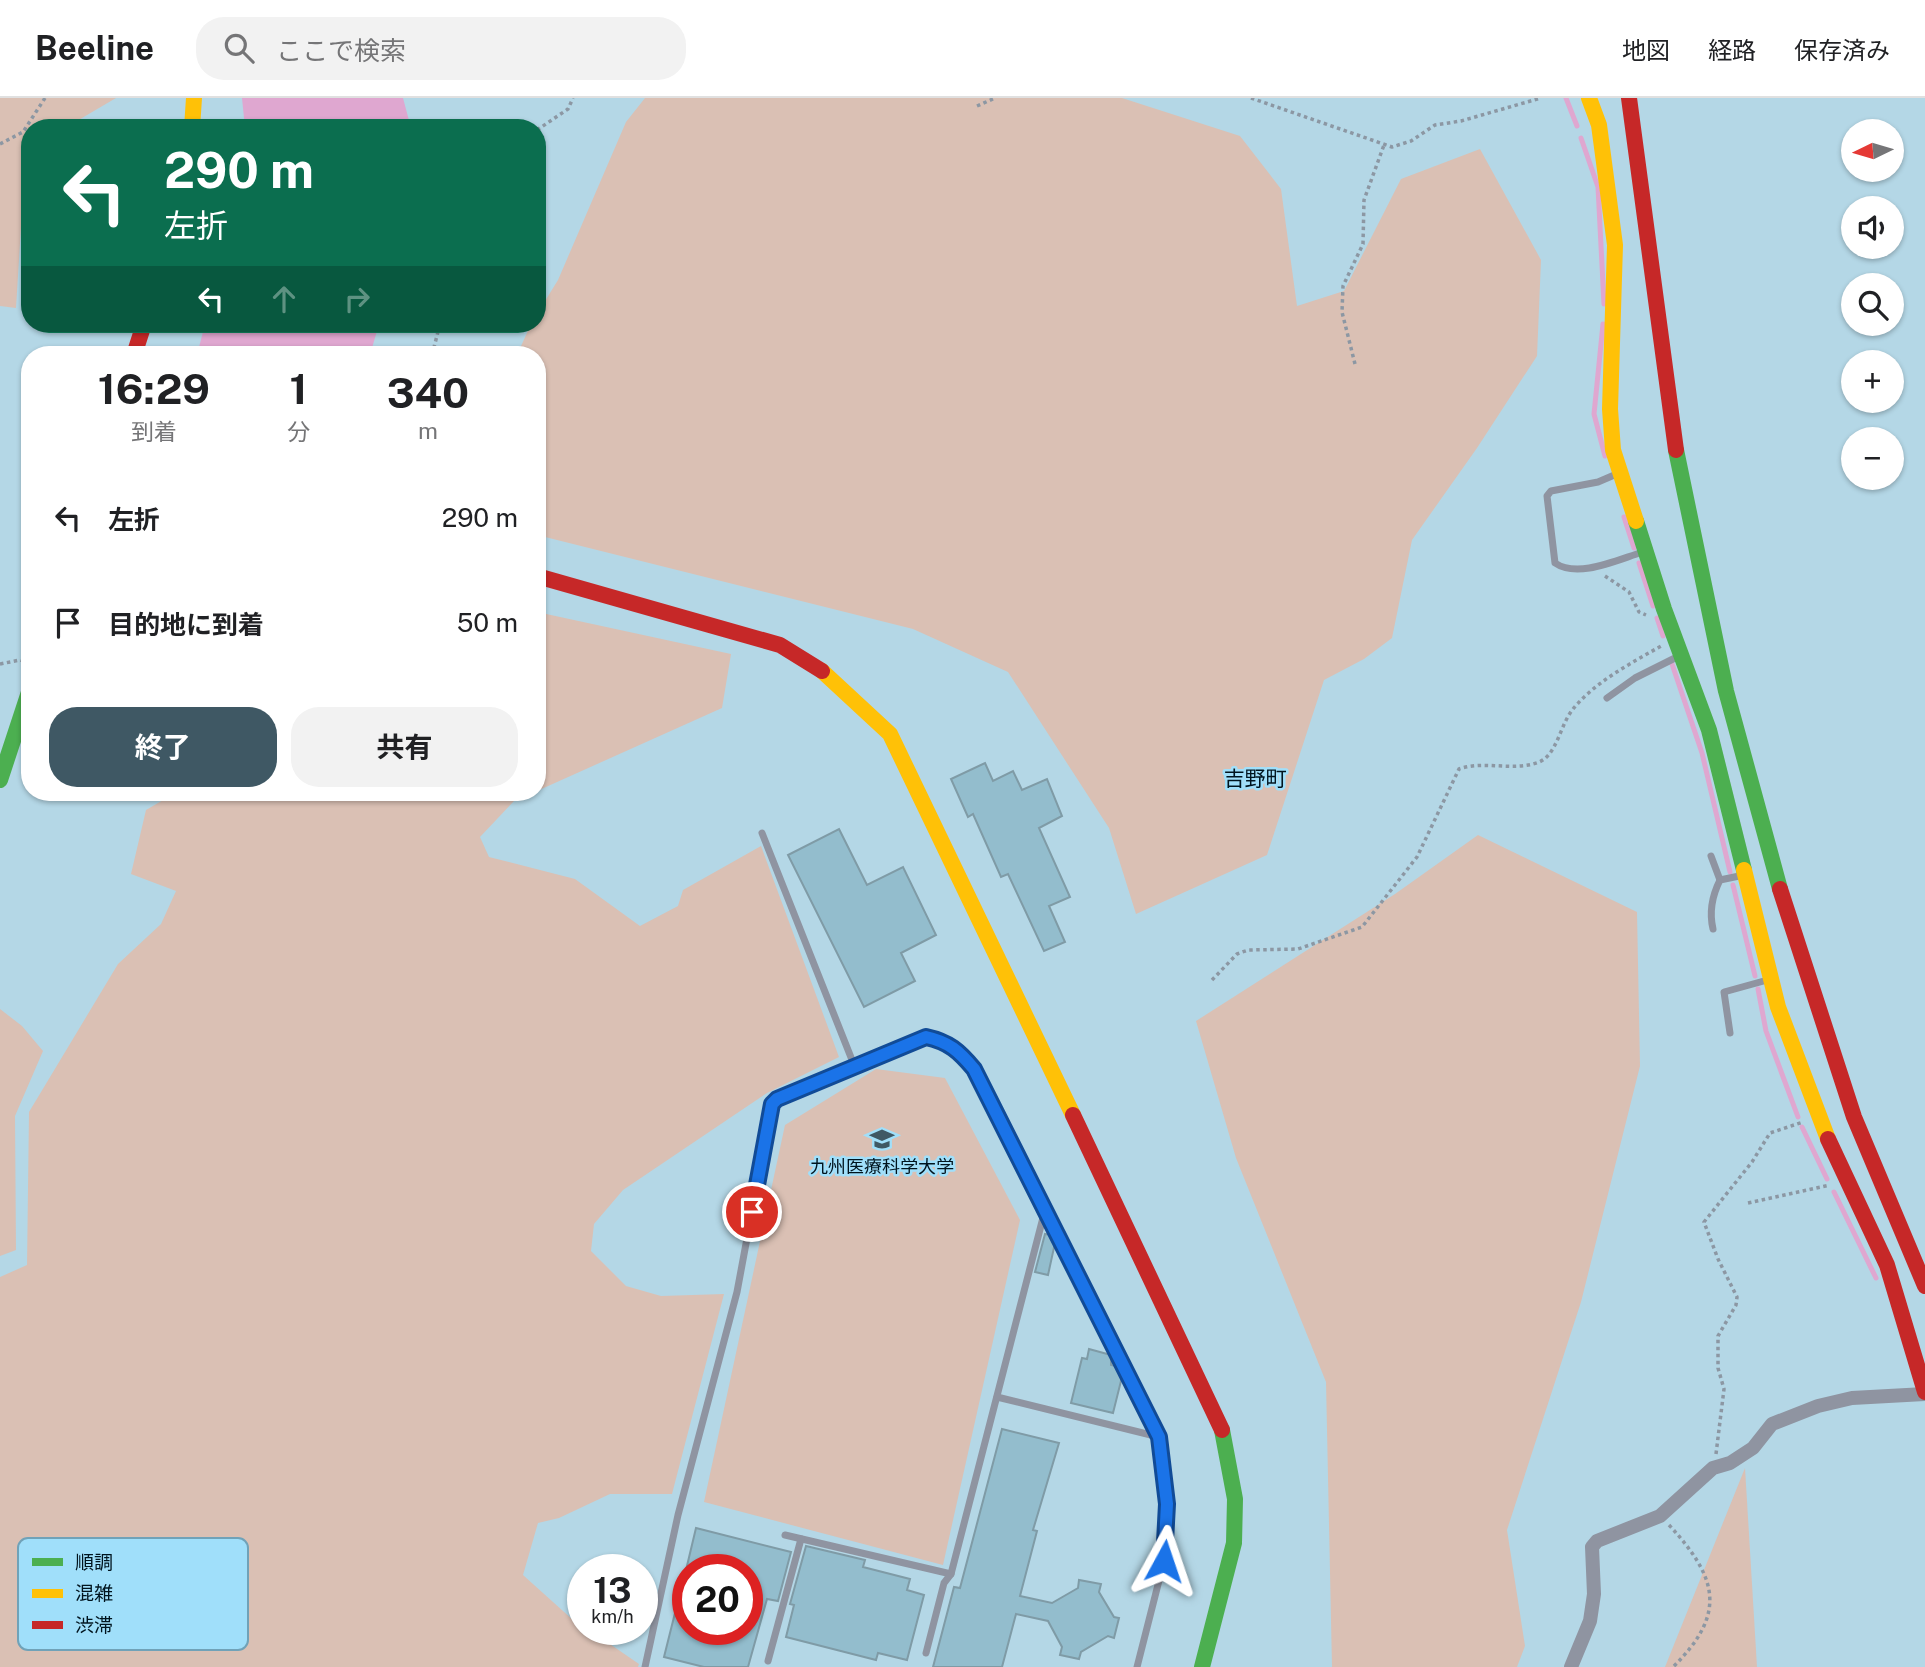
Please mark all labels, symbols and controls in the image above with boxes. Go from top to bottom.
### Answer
search box [196,17,686,80]
text: Beeline [35,29,154,67]
icon: search [220,29,258,67]
text: ここで検索 [276,35,406,66]
text: 地図 [1622,36,1670,64]
text: 経路 [1708,36,1756,64]
text: 保存済み [1794,36,1890,64]
north arrow [1841,119,1904,182]
map controls [1841,119,1904,490]
text: 290 m [164,141,314,199]
icon: left [49,147,140,238]
button: sound [1841,196,1904,259]
text: 左折 [164,207,228,244]
button: search [1841,273,1904,336]
icon: left [192,280,230,318]
icon: ahead [265,280,303,318]
icon: right [338,280,376,318]
button: + [1841,350,1904,413]
text: 16:29 [98,364,210,413]
text: 1 [289,364,307,413]
text: 340 [387,368,469,417]
text: m [418,417,438,444]
text: 到着 [131,418,177,445]
text: 分 [287,418,310,445]
button: − [1841,427,1904,490]
icon: left [49,499,87,537]
text: 290 m [442,502,518,533]
text: 左折 [108,504,160,535]
icon: arrive [49,604,87,642]
text: 50 m [457,607,518,638]
text: 目的地に到着 [108,609,264,640]
button: 終了 [49,707,277,787]
button: 共有 [291,707,518,787]
district label: 吉野町 [1224,766,1287,791]
school or university icon: 九州医療科学大学 [868,1125,896,1153]
place label: 九州医療科学大学 [810,1156,954,1177]
pin [722,1182,782,1242]
icon: arrive [733,1193,771,1231]
position arrow [1127,1524,1201,1598]
legend [18,1538,248,1650]
text: 順調 [75,1551,113,1573]
speed limit sign: 20 [672,1554,763,1645]
text: 13 [593,1570,632,1611]
text: 混雑 [75,1582,113,1604]
text: km/h [591,1606,634,1627]
text: 渋滞 [75,1614,113,1636]

